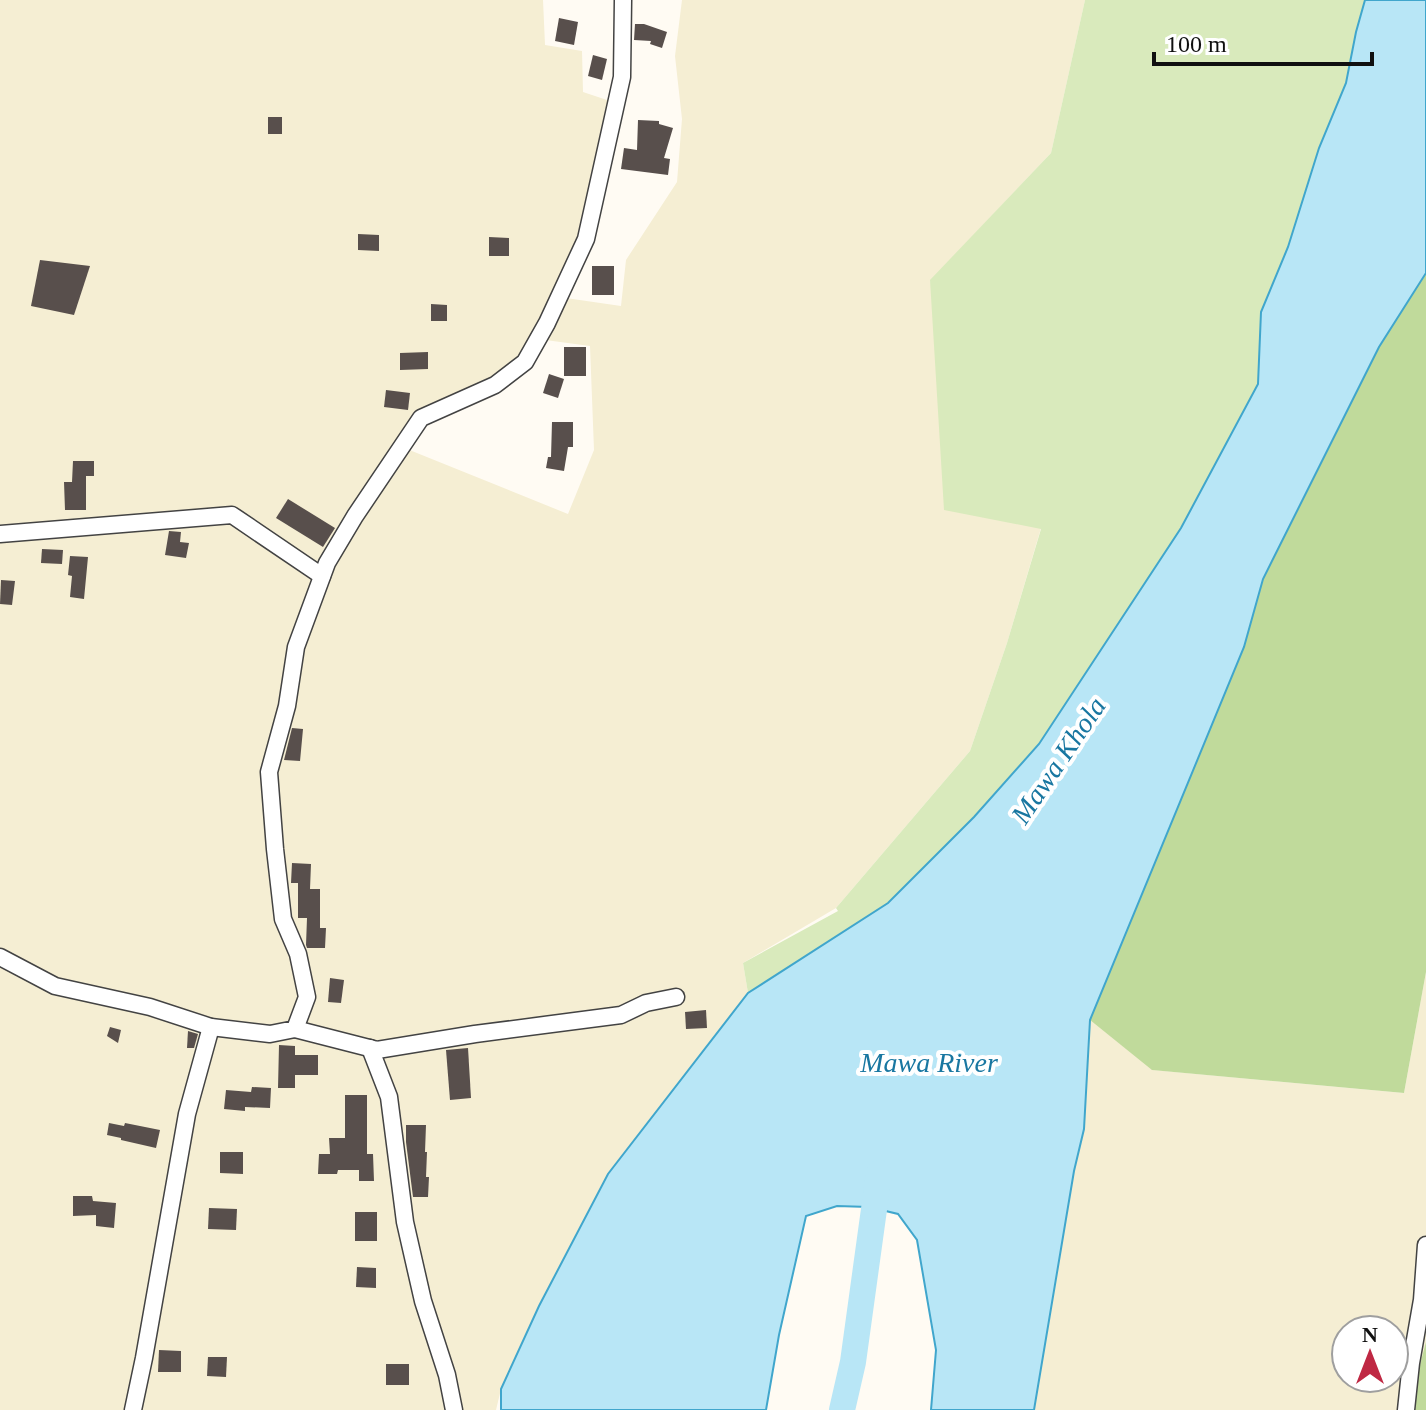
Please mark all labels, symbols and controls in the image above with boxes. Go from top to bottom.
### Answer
scale bar [1154,16,1372,66]
text: 100 m [1166,31,1227,57]
water label: Mawa Khola [1004,691,1112,830]
water label: Mawa River [859,1047,998,1078]
north arrow [1330,1314,1410,1394]
text: N [1362,1322,1378,1347]

